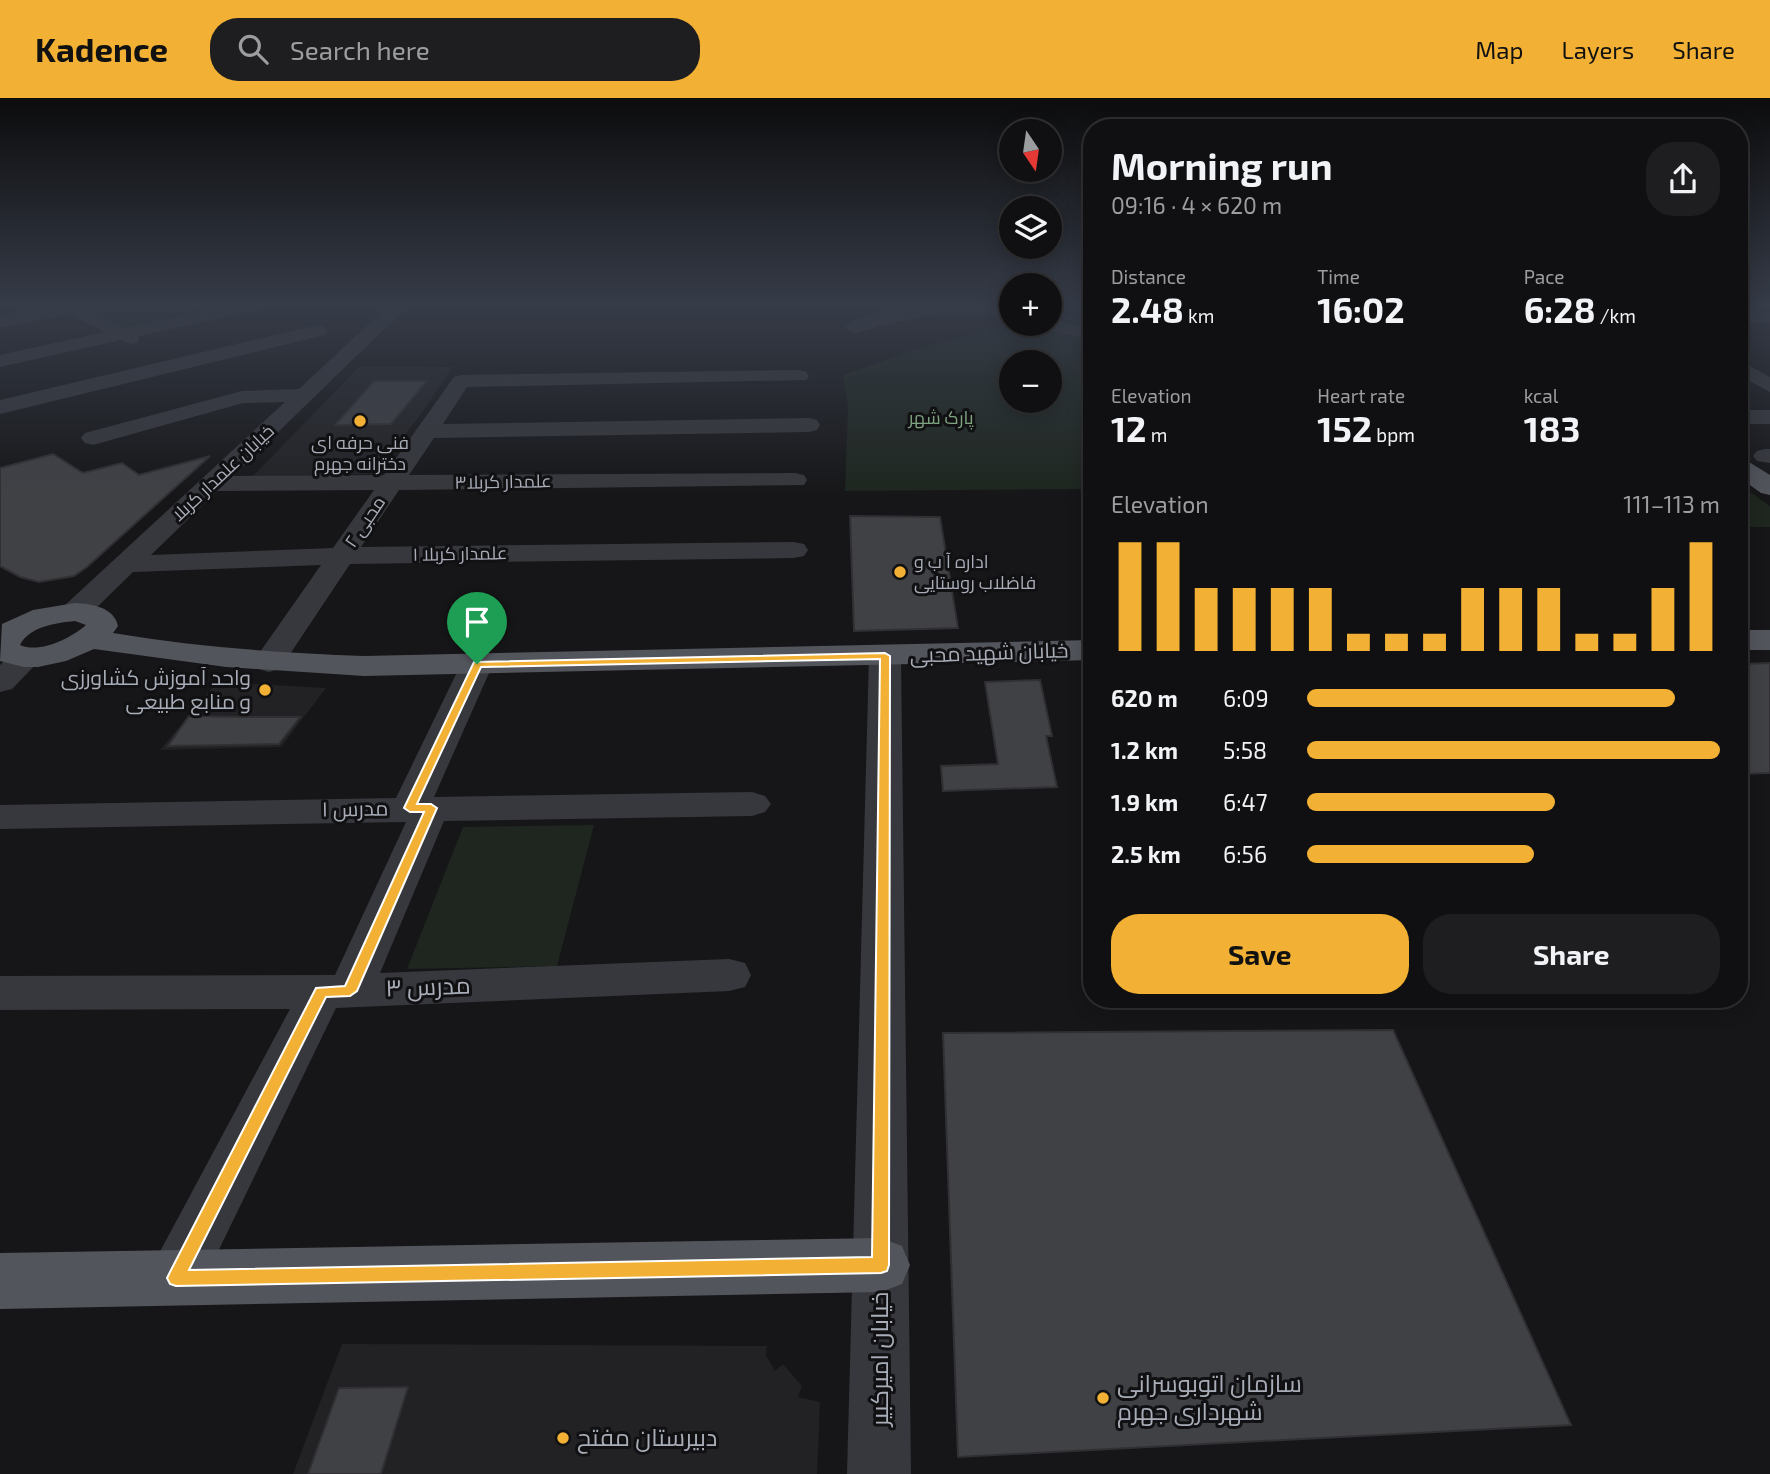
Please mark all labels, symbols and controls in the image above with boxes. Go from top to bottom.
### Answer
search box [210,18,700,81]
text: Kadence [35,29,168,69]
icon: search [234,30,272,68]
text: Search here [290,34,430,65]
text: Map [1475,35,1523,64]
text: Layers [1561,35,1634,64]
text: Share [1672,35,1735,64]
north arrow [999,119,1062,182]
map controls [999,119,1062,413]
text: Morning run [1111,142,1332,188]
button: share [1646,142,1720,216]
text: 09:16 · 4 × 620 m [1111,191,1282,219]
button: layers [999,196,1062,259]
text: Distance [1111,265,1186,288]
text: Time [1317,265,1360,288]
text: Pace [1524,265,1565,288]
button: + [999,273,1062,336]
text: 2.48 [1111,288,1184,330]
text: 16:02 [1317,288,1405,330]
text: 6:28 [1524,288,1595,330]
text: km [1184,304,1214,327]
text: /km [1595,304,1636,327]
button: − [999,350,1062,413]
text: Elevation [1111,384,1192,407]
text: Heart rate [1317,384,1405,407]
text: kcal [1524,384,1558,407]
park label: پارک شهر [907,406,974,430]
text: 12 [1111,407,1146,449]
text: 152 [1317,407,1372,449]
text: 183 [1524,407,1580,449]
marker: فنی حرفه ای دخترانه جهرم [352,413,368,429]
street label: خیابان علمدار کربلا [167,419,279,526]
text: m [1146,423,1167,446]
text: bpm [1372,423,1415,446]
place label: فنی حرفه ای دخترانه جهرم [311,431,409,476]
street label: علمدار کربلا۳ [454,469,552,494]
text: Elevation [1111,490,1209,518]
text: 111–113 m [1623,490,1720,518]
street label: محبی ۲ [339,492,390,552]
street label: علمدار کربلا ۱ [412,541,508,566]
place label: اداره آ ب و فاضلاب روستایی [914,550,1036,594]
marker: اداره آ ب و فاضلاب روستایی [892,564,908,580]
pin [447,592,507,664]
icon: arrive [458,603,496,641]
street label: خیابان شهید محبی [909,636,1069,669]
place label: واحد آموزش کشاورزی و منابع طبیعی [61,664,251,716]
marker: واحد آموزش کشاورزی و منابع طبیعی [257,682,273,698]
text: 620 m [1111,684,1178,712]
text: 6:09 [1223,684,1269,712]
text: 1.2 km [1111,736,1178,764]
text: 5:58 [1223,736,1267,764]
text: 1.9 km [1111,788,1178,816]
text: 6:47 [1223,788,1268,816]
street label: مدرس ۱ [321,794,389,823]
text: 2.5 km [1111,840,1181,868]
text: 6:56 [1223,840,1267,868]
button: Save [1111,914,1409,994]
button: Share [1423,914,1720,994]
street label: مدرس ۳ [385,970,471,1002]
street label: خیابان امیرکبیر [864,1292,894,1428]
place label: سازمان اتوبوسرانی شهرداری جهرم [1117,1368,1302,1428]
marker: سازمان اتوبوسرانی شهرداری جهرم [1095,1390,1111,1406]
place label: دبیرستان مفتح [577,1422,717,1454]
marker: دبیرستان مفتح [555,1430,571,1446]

